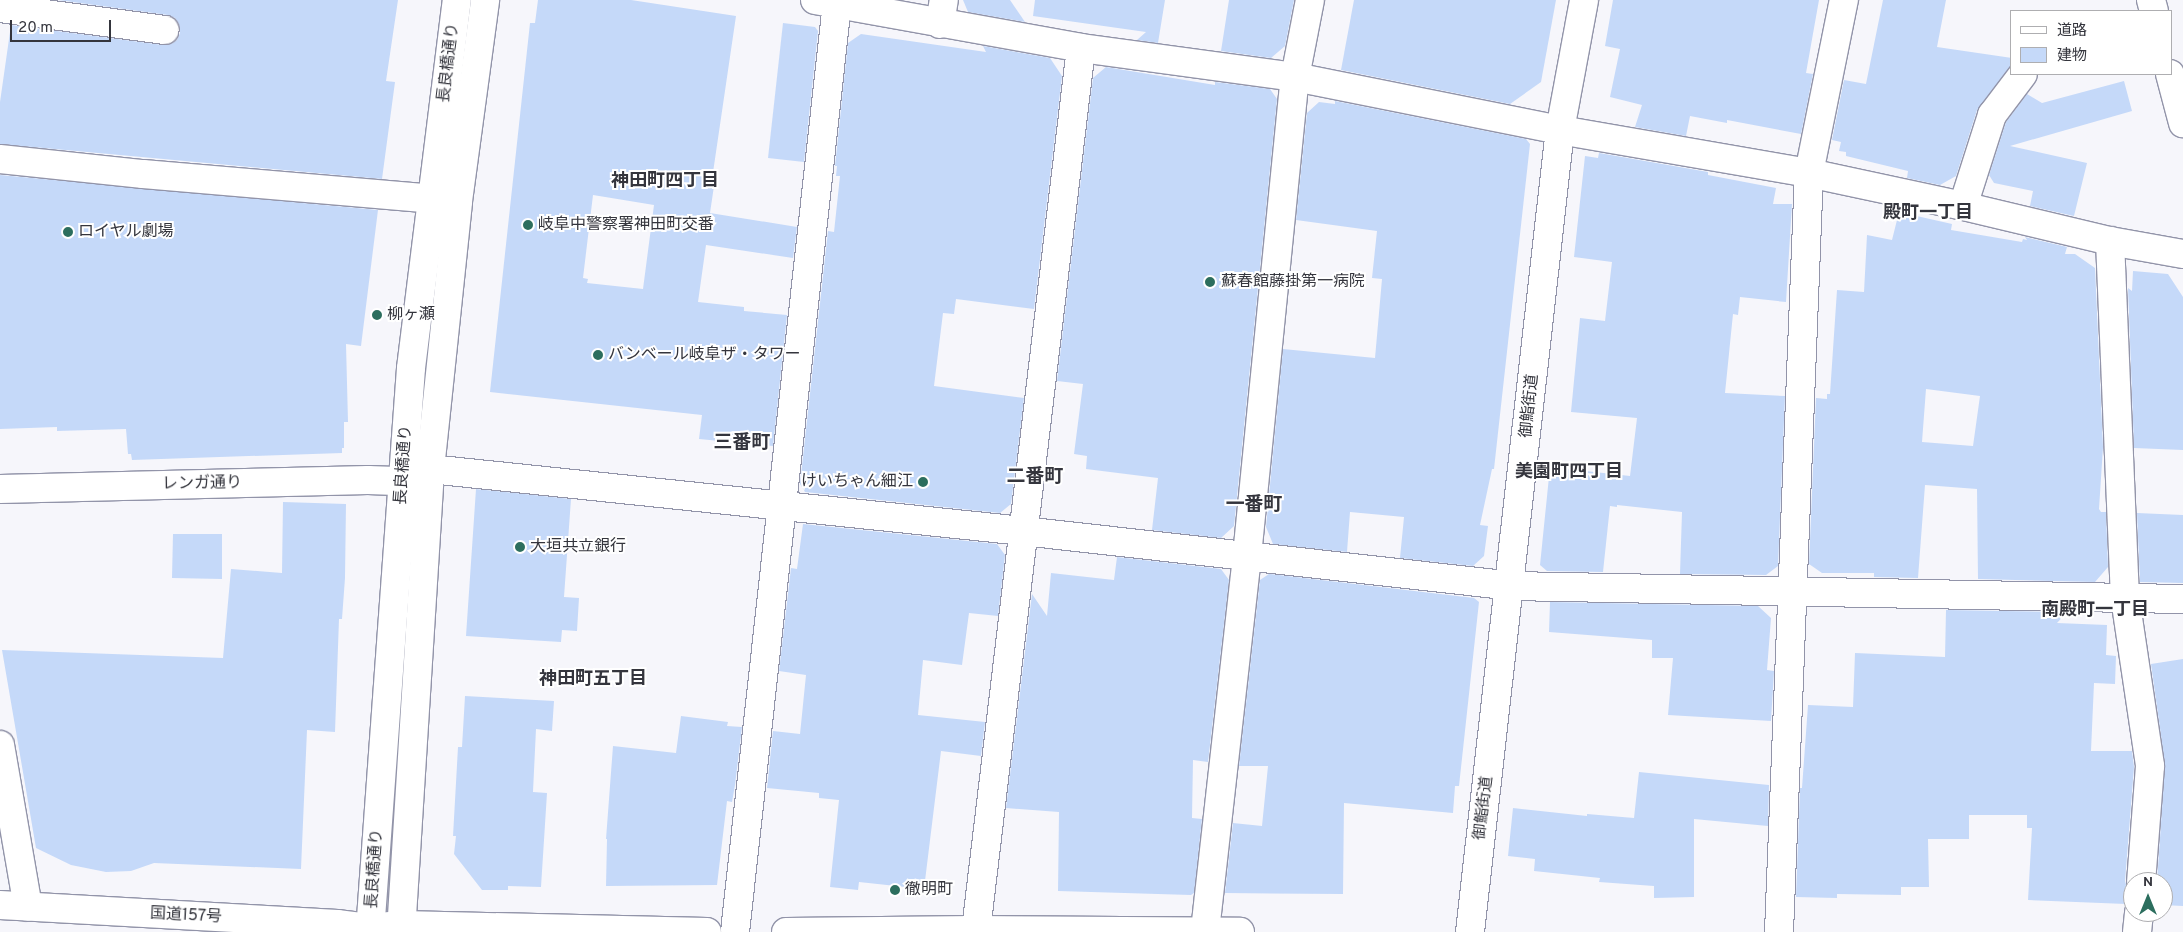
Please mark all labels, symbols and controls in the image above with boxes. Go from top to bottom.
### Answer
scale bar [12,10,114,42]
legend [2010,10,2173,75]
text: 20 m [18,19,53,38]
street label: 長良橋通り [435,22,463,104]
text: 道路 [2057,22,2087,41]
text: 建物 [2057,47,2087,66]
district label: 神田町四丁目 [611,171,719,193]
district label: 殿町一丁目 [1883,203,1973,225]
place label: 岐阜中警察署神田町交番 [538,215,714,235]
marker: 岐阜中警察署神田町交番 [522,219,534,231]
place label: ロイヤル劇場 [78,222,174,242]
marker: ロイヤル劇場 [62,226,74,238]
place label: 蘇春館藤掛第一病院 [1221,272,1365,292]
marker: 蘇春館藤掛第一病院 [1203,275,1217,289]
place label: 柳ヶ瀬 [387,305,435,325]
marker: 柳ヶ瀬 [371,309,383,321]
place label: バンベール岐阜ザ・タワー [608,345,800,365]
marker: バンベール岐阜ザ・タワー [592,349,604,361]
street label: 御鮨街道 [1517,373,1543,439]
street label: 長良橋通り [392,424,416,506]
district label: 三番町 [714,433,770,455]
district label: 美園町四丁目 [1515,462,1623,484]
district label: 二番町 [1007,467,1063,489]
place label: けいちゃん細江 [801,472,913,492]
street label: レンガ通り [162,474,242,494]
marker: けいちゃん細江 [917,476,929,488]
district label: 一番町 [1226,495,1282,517]
place label: 大垣共立銀行 [530,537,626,557]
marker: 大垣共立銀行 [514,541,526,553]
district label: 南殿町一丁目 [2041,600,2149,622]
district label: 神田町五丁目 [539,669,647,691]
street label: 御鮨街道 [1471,775,1497,841]
street label: 長良橋通り [363,828,387,910]
north arrow [2123,872,2173,922]
text: N [2143,874,2153,891]
place label: 徹明町 [905,880,953,900]
marker: 徹明町 [889,884,901,896]
street label: 国道157号 [149,905,223,927]

